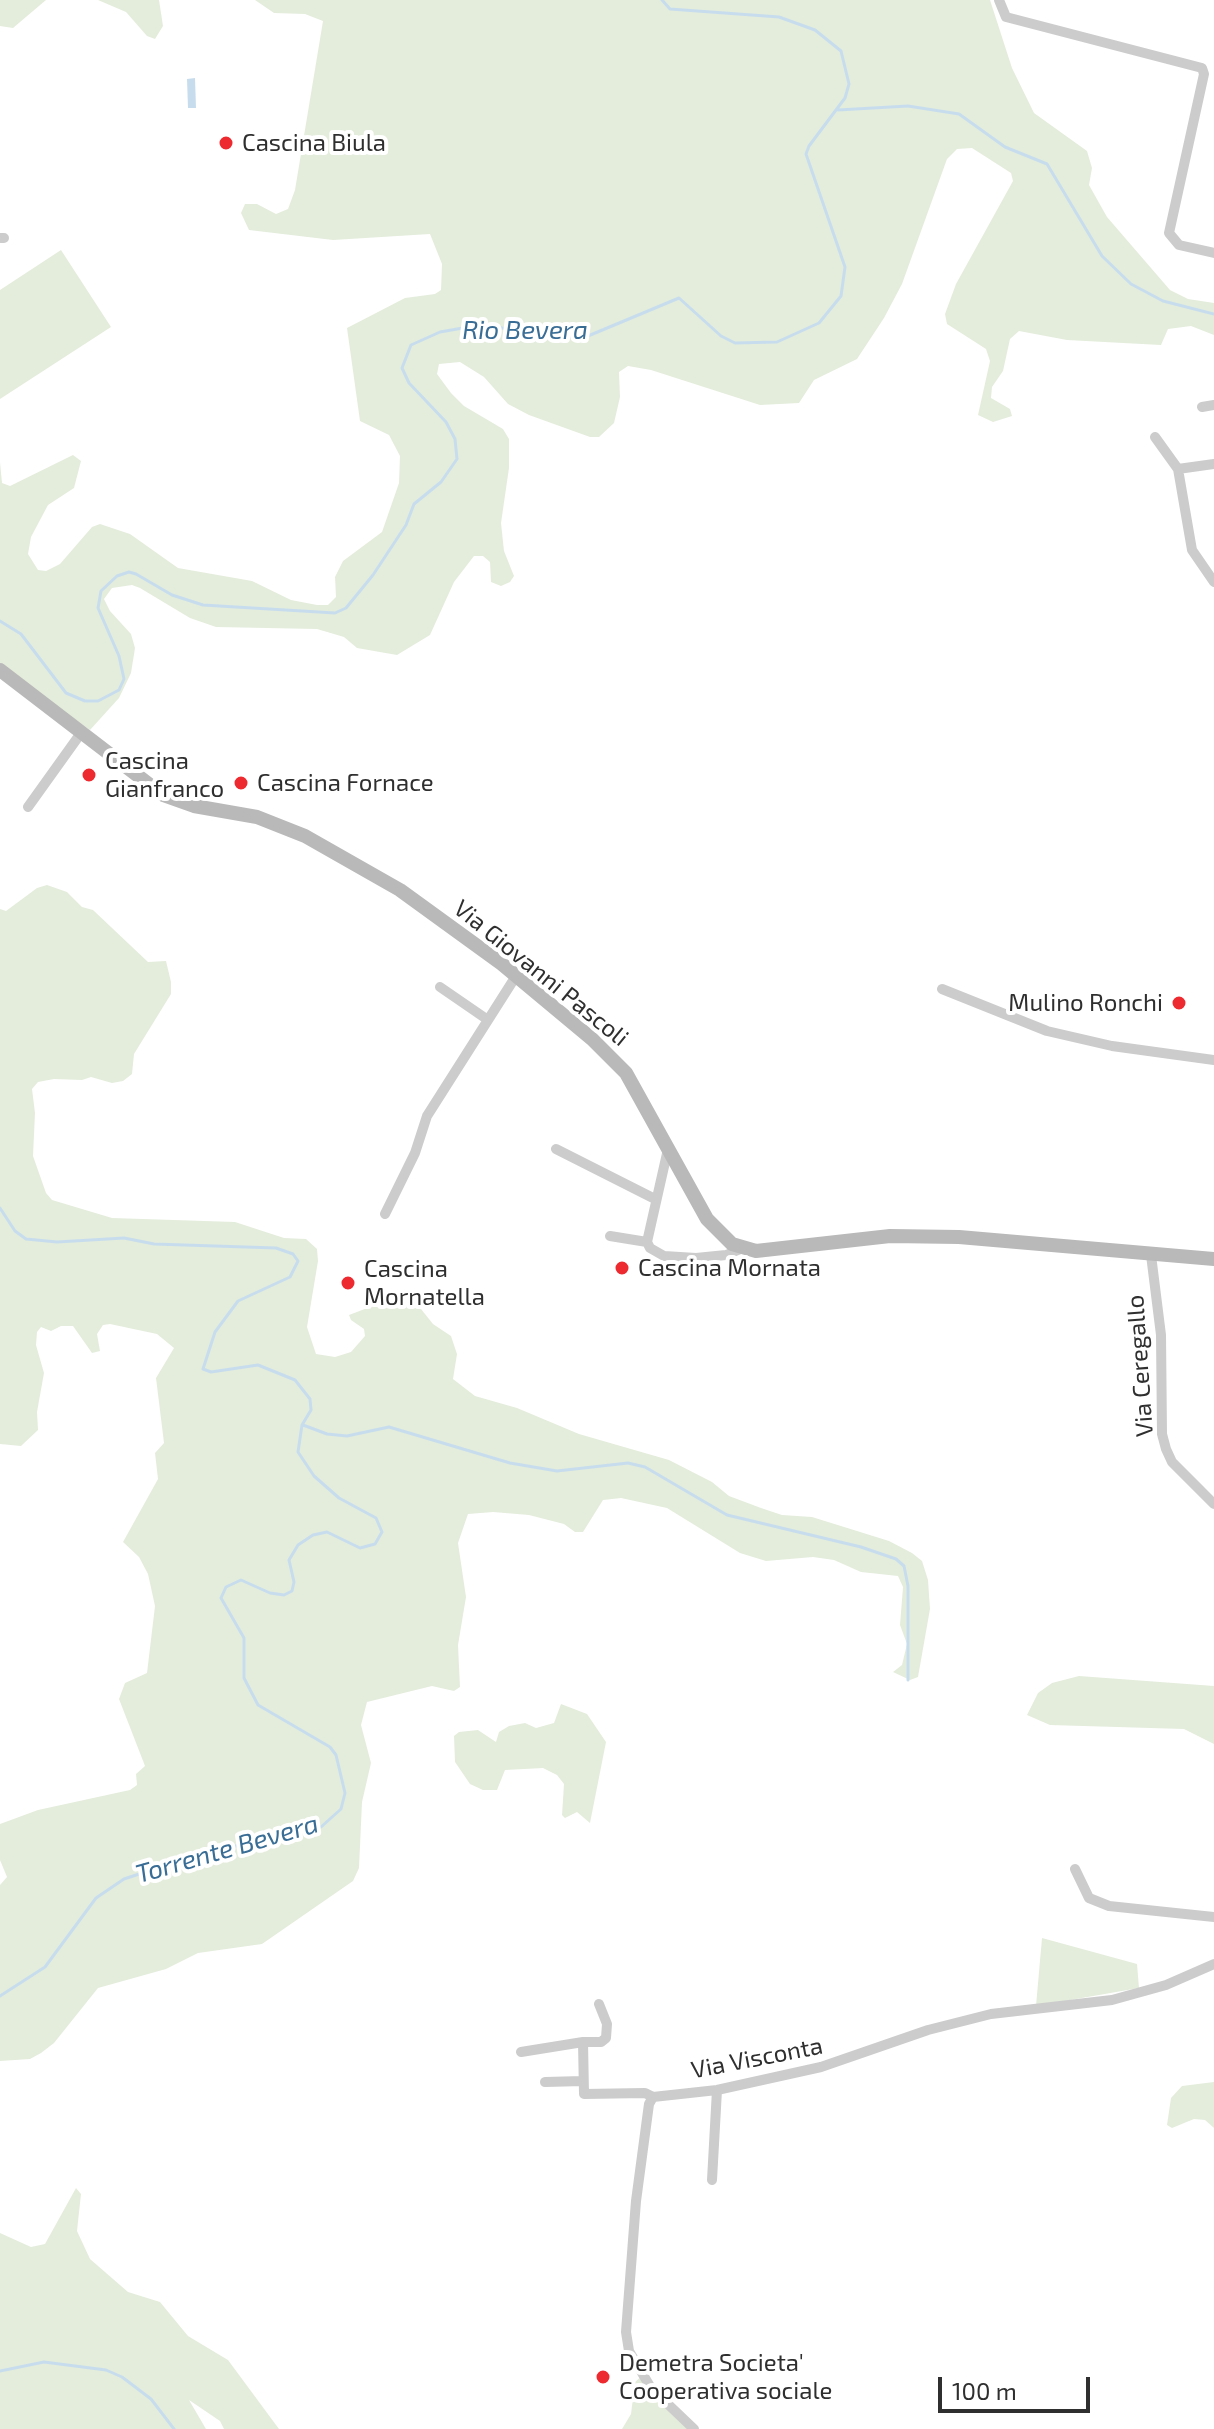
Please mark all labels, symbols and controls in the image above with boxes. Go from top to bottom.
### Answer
place label: Cascina Biula [242,129,386,157]
marker: Cascina Biula [217,134,235,152]
water label: Rio Bevera [462,314,588,346]
place label: Cascina Gianfranco [105,747,224,803]
marker: Cascina Gianfranco [80,766,98,784]
place label: Cascina Fornace [257,769,434,797]
marker: Cascina Fornace [232,774,250,792]
street label: Via Giovanni Pascoli [448,894,634,1052]
place label: Mulino Ronchi [1008,989,1163,1017]
marker: Mulino Ronchi [1170,994,1188,1012]
place label: Cascina Mornata [638,1254,821,1282]
place label: Cascina Mornatella [364,1255,485,1311]
marker: Cascina Mornata [613,1259,631,1277]
marker: Cascina Mornatella [339,1274,357,1292]
street label: Via Ceregallo [1121,1294,1159,1438]
water label: Torrente Bevera [132,1808,322,1890]
street label: Via Visconta [689,2031,825,2085]
place label: Demetra Societa' Cooperativa sociale [619,2349,832,2405]
scale bar [942,2361,1094,2411]
marker: Demetra Societa' Cooperativa sociale [594,2368,612,2386]
text: 100 m [952,2376,1017,2405]

